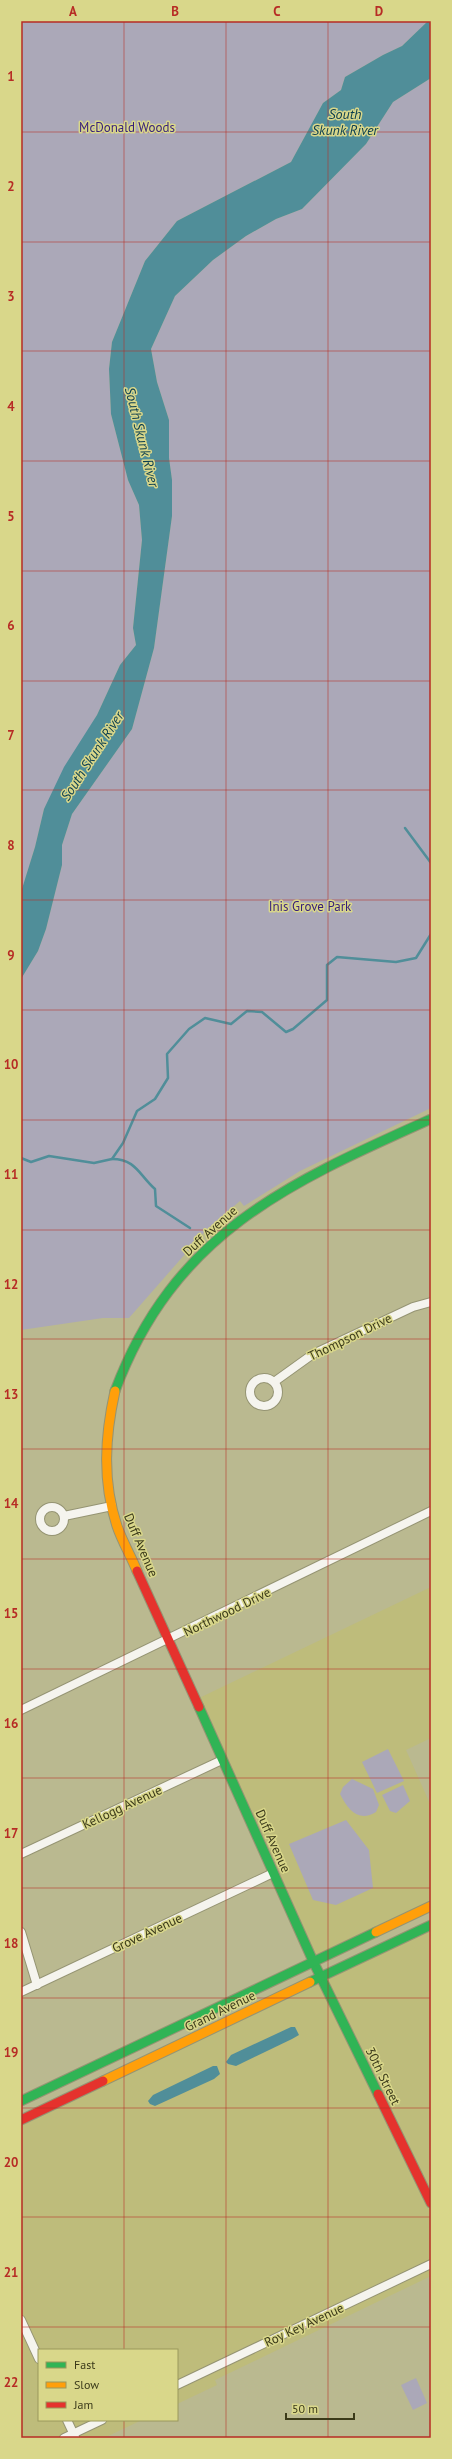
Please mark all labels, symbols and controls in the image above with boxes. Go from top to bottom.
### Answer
text: A [69,3,77,20]
text: B [171,3,179,20]
text: C [273,3,281,20]
text: D [375,3,383,20]
text: 1 [7,68,15,85]
water label: South Skunk River [312,105,379,139]
park label: McDonald Woods [79,119,175,136]
text: 2 [7,178,15,195]
text: 3 [7,288,15,305]
water label: South Skunk River [121,385,163,490]
text: 4 [7,398,15,415]
text: 5 [7,508,15,525]
text: 6 [7,617,15,634]
water label: South Skunk River [57,707,128,804]
text: 7 [7,727,15,744]
text: 8 [7,837,15,854]
park label: Inis Grove Park [269,898,352,915]
text: 9 [7,947,15,964]
text: 10 [4,1056,18,1073]
text: 11 [4,1166,18,1183]
street label: Duff Avenue [179,1202,241,1260]
text: 12 [4,1276,18,1293]
street label: Thompson Drive [305,1309,395,1365]
text: 13 [4,1386,18,1403]
text: 14 [4,1495,19,1512]
street label: Duff Avenue [120,1511,162,1579]
street label: Northwood Drive [181,1584,273,1640]
text: 15 [4,1605,18,1622]
text: 16 [4,1715,18,1732]
street label: Kellogg Avenue [79,1781,165,1833]
street label: Duff Avenue [252,1807,294,1875]
text: 17 [4,1825,18,1842]
street label: Grove Avenue [109,1909,185,1957]
text: 18 [4,1935,18,1952]
street label: Grand Avenue [182,1987,258,2035]
text: 19 [4,2044,18,2061]
street label: 30th Street [362,2044,405,2108]
text: 20 [4,2154,18,2171]
text: 21 [4,2264,18,2281]
street label: Roy Key Avenue [262,2299,346,2351]
legend [38,2349,178,2421]
text: Fast [74,2357,95,2372]
text: 22 [4,2374,18,2391]
text: Slow [74,2377,99,2392]
scale bar [286,2395,354,2421]
text: Jam [73,2397,93,2412]
text: 50 m [292,2401,318,2416]

